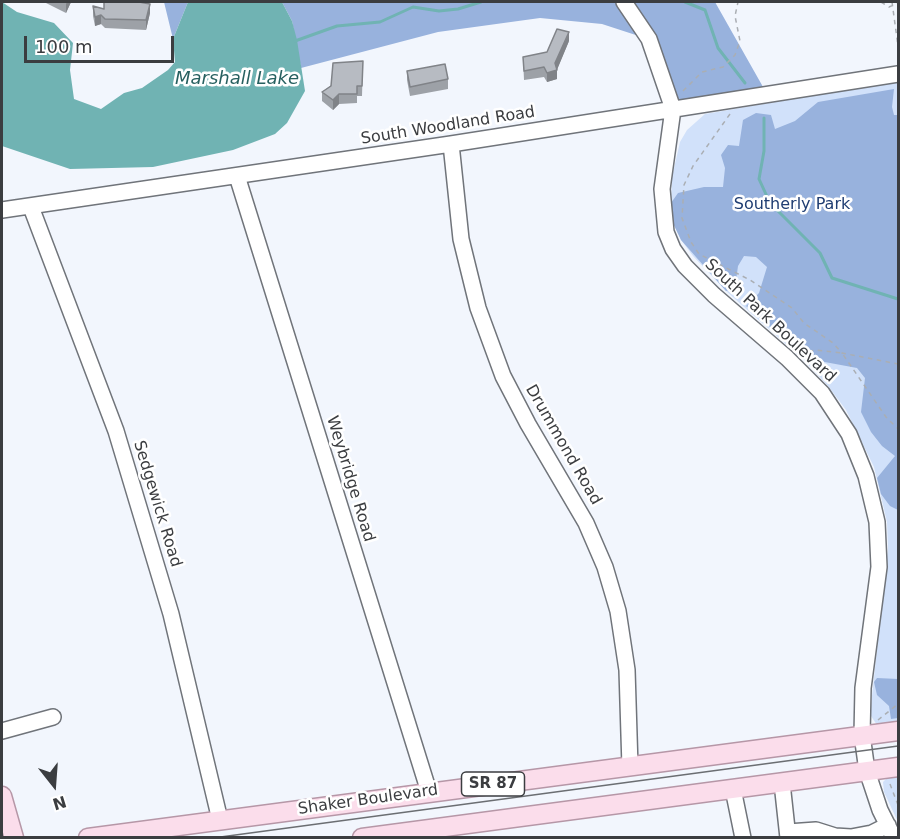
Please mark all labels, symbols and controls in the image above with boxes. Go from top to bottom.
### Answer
scale bar [27,24,177,62]
text: 100 m [35,36,93,57]
water label: Marshall Lake [175,68,299,90]
street label: South Woodland Road [360,103,536,149]
park label: Southerly Park [734,195,850,215]
street label: South Park Boulevard [700,255,840,387]
street label: Drummond Road [521,382,605,508]
street label: Weybridge Road [322,414,378,544]
street label: Sedgewick Road [129,439,185,569]
north arrow [24,755,84,815]
road number: SR 87 [462,772,524,796]
street label: Shaker Boulevard [297,781,439,819]
text: N [50,792,69,814]

